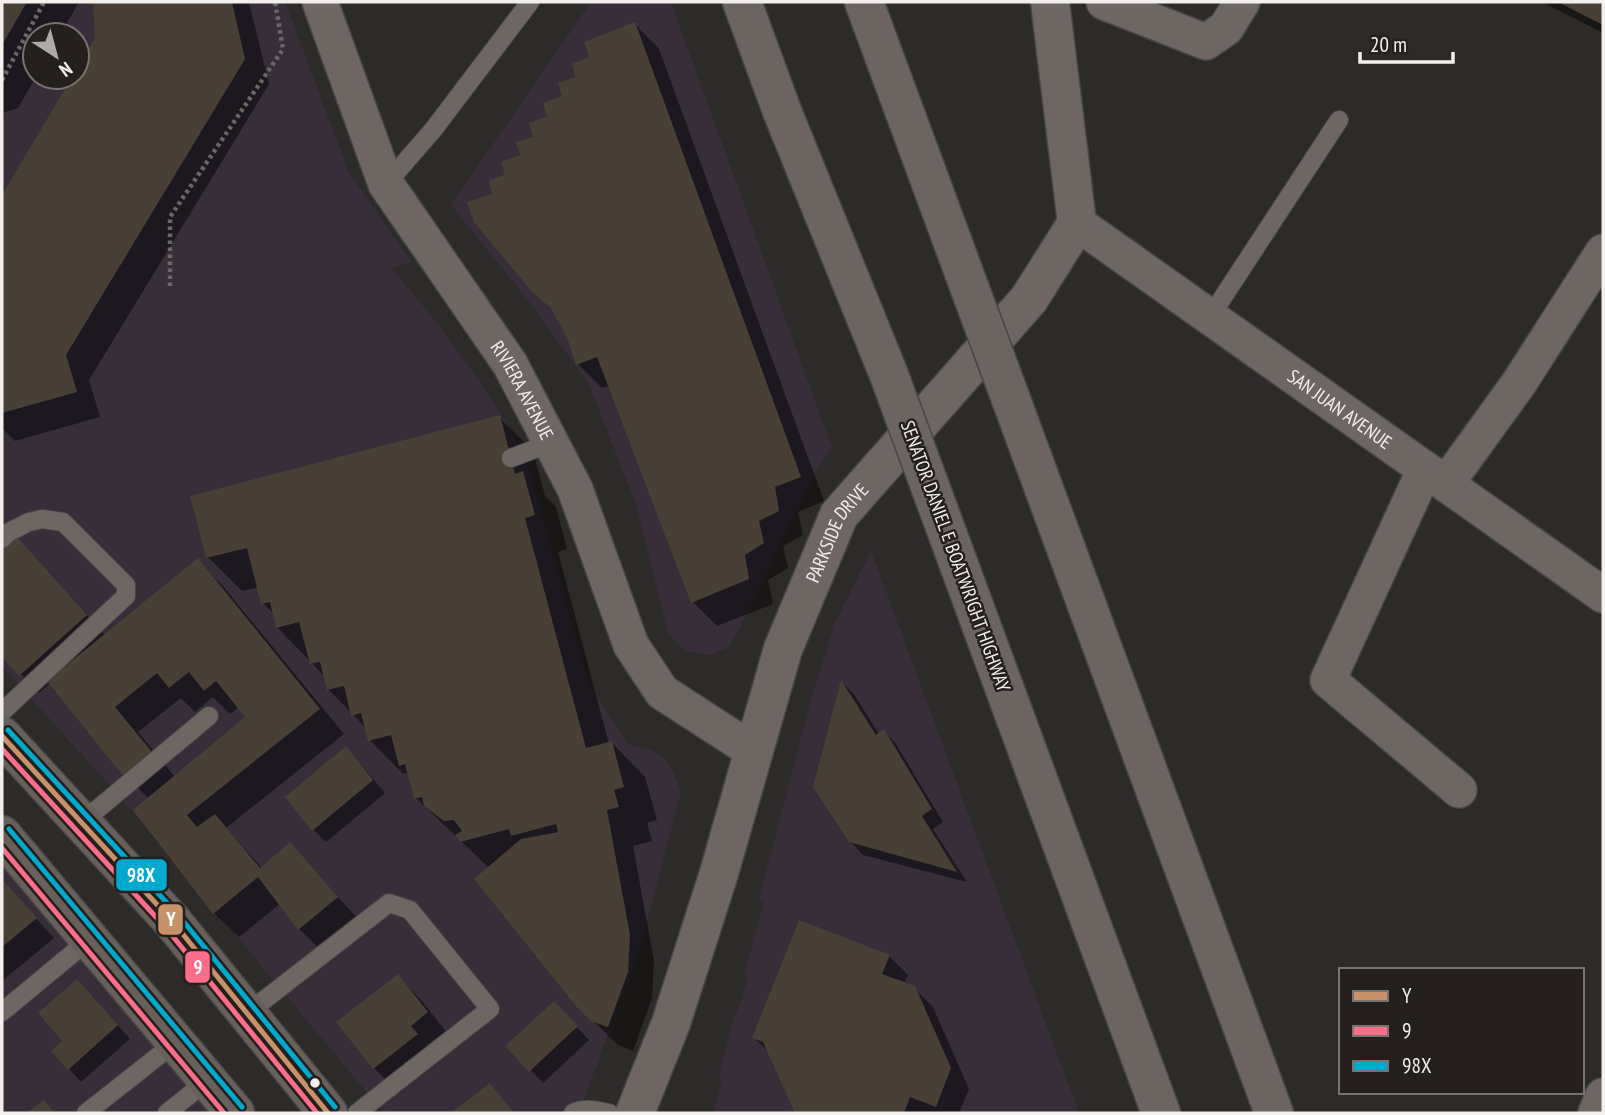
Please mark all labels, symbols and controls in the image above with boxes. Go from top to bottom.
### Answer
north arrow [21,21,91,91]
scale bar [1360,21,1453,65]
text: 20 m [1370,31,1407,58]
text: N [55,57,77,82]
street label: RIVIERA AVENUE [486,336,559,443]
street label: SAN JUAN AVENUE [1283,364,1397,454]
street label: SENATOR DANIEL E BOATWRIGHT HIGHWAY [896,417,1016,695]
street label: PARKSIDE DRIVE [800,478,873,586]
line badge: 98X [115,858,168,892]
text: 98X [127,863,155,887]
line badge: Y [157,903,184,936]
text: Y [165,907,176,931]
line badge: 9 [184,950,211,984]
text: 9 [193,955,203,979]
legend [1339,968,1584,1094]
text: Y [1402,982,1412,1009]
text: 9 [1402,1017,1411,1044]
text: 98X [1402,1052,1432,1079]
unlabelled marker [308,1076,322,1090]

